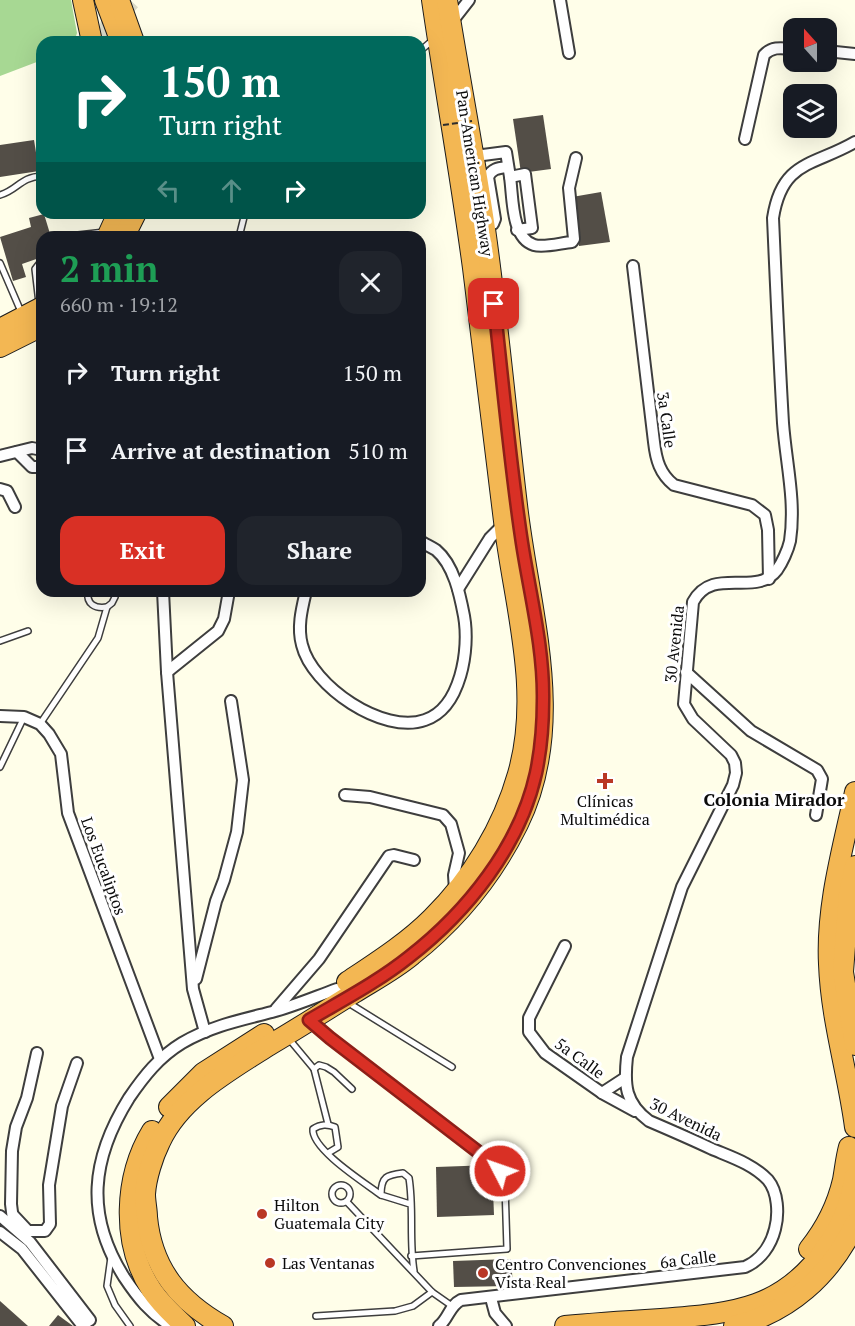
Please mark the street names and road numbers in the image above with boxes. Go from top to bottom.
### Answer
street label: Pan-American Highway [451,88,499,259]
street label: 3a Calle [652,390,682,450]
street label: 30 Avenida [659,604,689,684]
street label: Los Eucaliptos [76,814,132,918]
street label: 5a Calle [551,1032,609,1084]
street label: 30 Avenida [646,1092,726,1146]
street label: 6a Calle [659,1245,717,1273]

